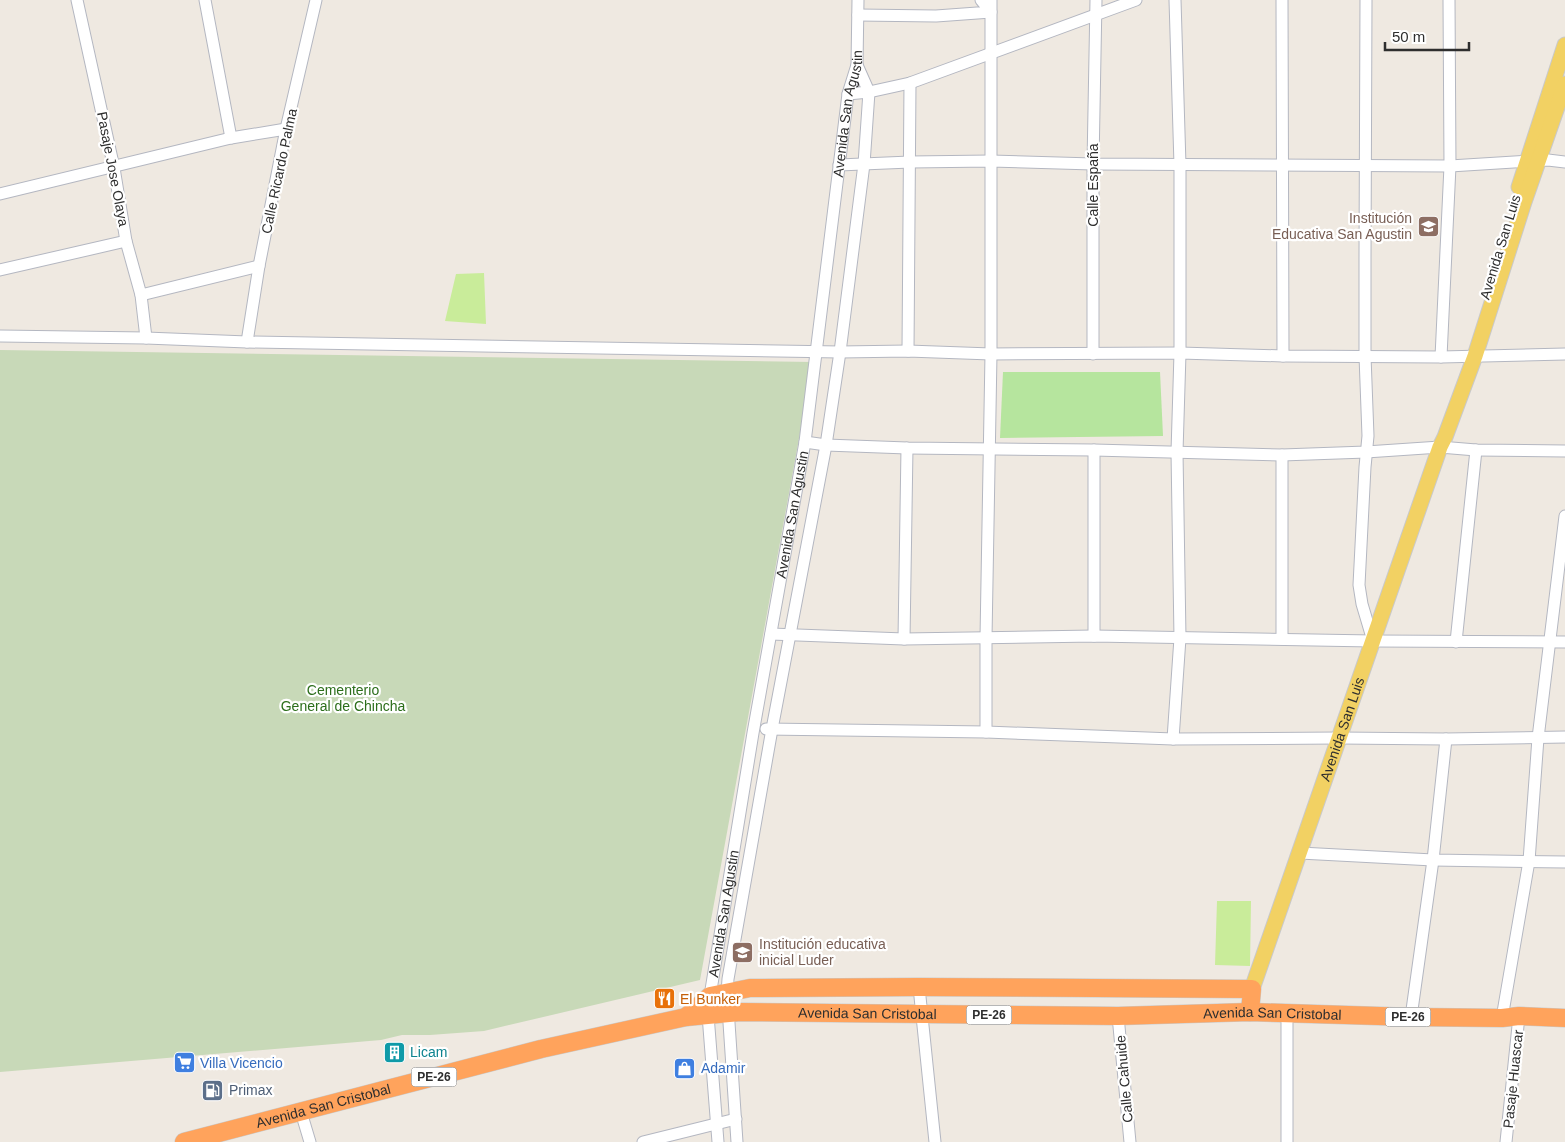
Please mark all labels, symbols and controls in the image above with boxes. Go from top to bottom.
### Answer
scale bar [1385,20,1469,52]
text: 50 m [1392,28,1425,45]
street label: Avenida San Agustin [830,50,865,178]
street label: Calle Ricardo Palma [258,107,300,235]
street label: Pasaje Jose Olaya [94,110,132,228]
street label: Calle España [1085,143,1101,227]
street label: Avenida San Luis [1476,193,1524,301]
place label: Institución Educativa San Agustin [1272,210,1412,242]
school or university icon: Institución Educativa San Agustin [1416,214,1440,238]
street label: Avenida San Agustin [773,449,811,579]
street label: Avenida San Luis [1317,675,1368,783]
park label: Cementerio General de Chincha [281,682,405,714]
street label: Avenida San Agustin [705,849,742,979]
place label: Institución educativa inicial Luder [759,936,886,968]
school or university icon: Institución educativa inicial Luder [731,940,755,964]
restaurant icon: El Bunker [652,987,676,1011]
place label: El Bunker [680,991,741,1007]
street label: Avenida San Cristobal [1203,1004,1342,1023]
street label: Avenida San Cristobal [798,1005,937,1022]
road number: PE-26 [966,1006,1012,1024]
road number: PE-26 [1386,1008,1430,1026]
street label: Pasaje Huascar [1500,1029,1526,1129]
street label: Calle Cahuide [1112,1034,1136,1124]
building icon: Licam [382,1040,406,1064]
place label: Licam [410,1044,447,1060]
supermarket icon: Villa Vicencio [172,1051,196,1075]
place label: Villa Vicencio [200,1055,283,1071]
shop icon: Adamir [673,1056,697,1080]
place label: Adamir [701,1060,746,1076]
road number: PE-26 [412,1068,456,1086]
fuel station icon: Primax [201,1078,225,1102]
street label: Avenida San Cristobal [254,1081,392,1131]
place label: Primax [229,1082,273,1098]

